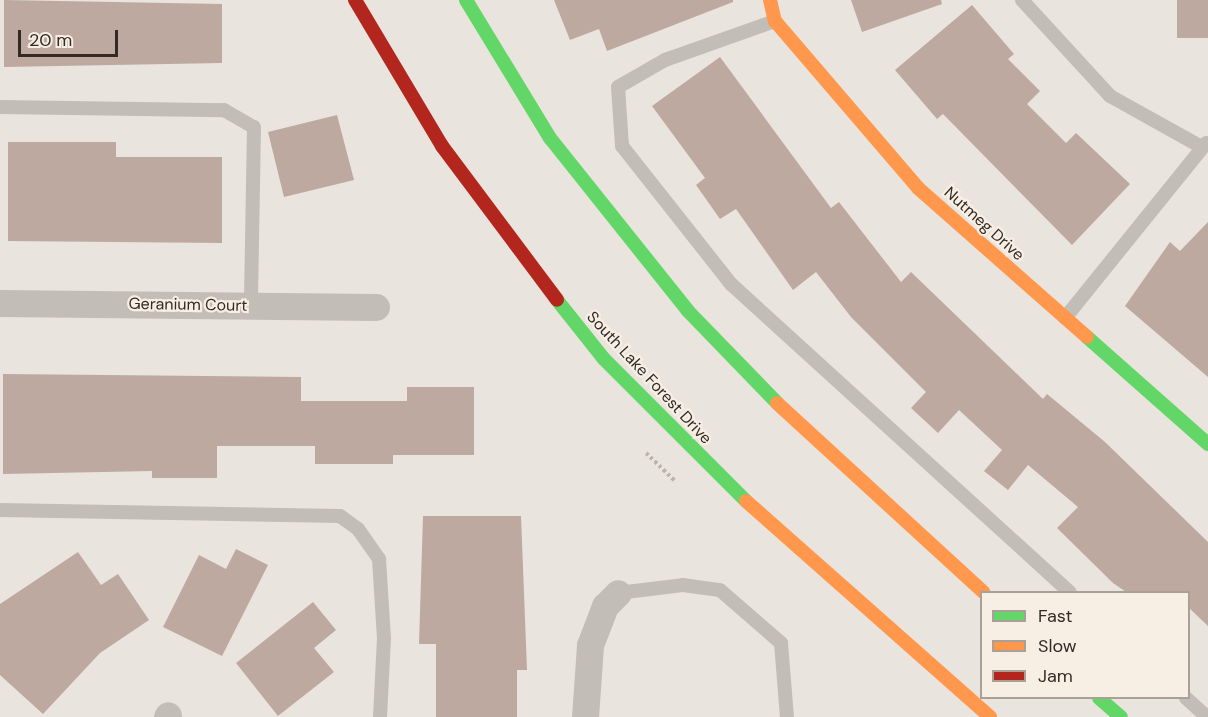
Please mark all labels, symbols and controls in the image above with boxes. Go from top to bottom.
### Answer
scale bar [21,18,122,56]
text: 20 m [29,28,72,52]
street label: Nutmeg Drive [940,183,1028,265]
street label: Geranium Court [128,294,248,316]
street label: South Lake Forest Drive [583,308,715,448]
legend [980,591,1190,699]
text: Fast [1038,604,1073,628]
text: Slow [1038,634,1077,658]
text: Jam [1038,664,1073,688]

